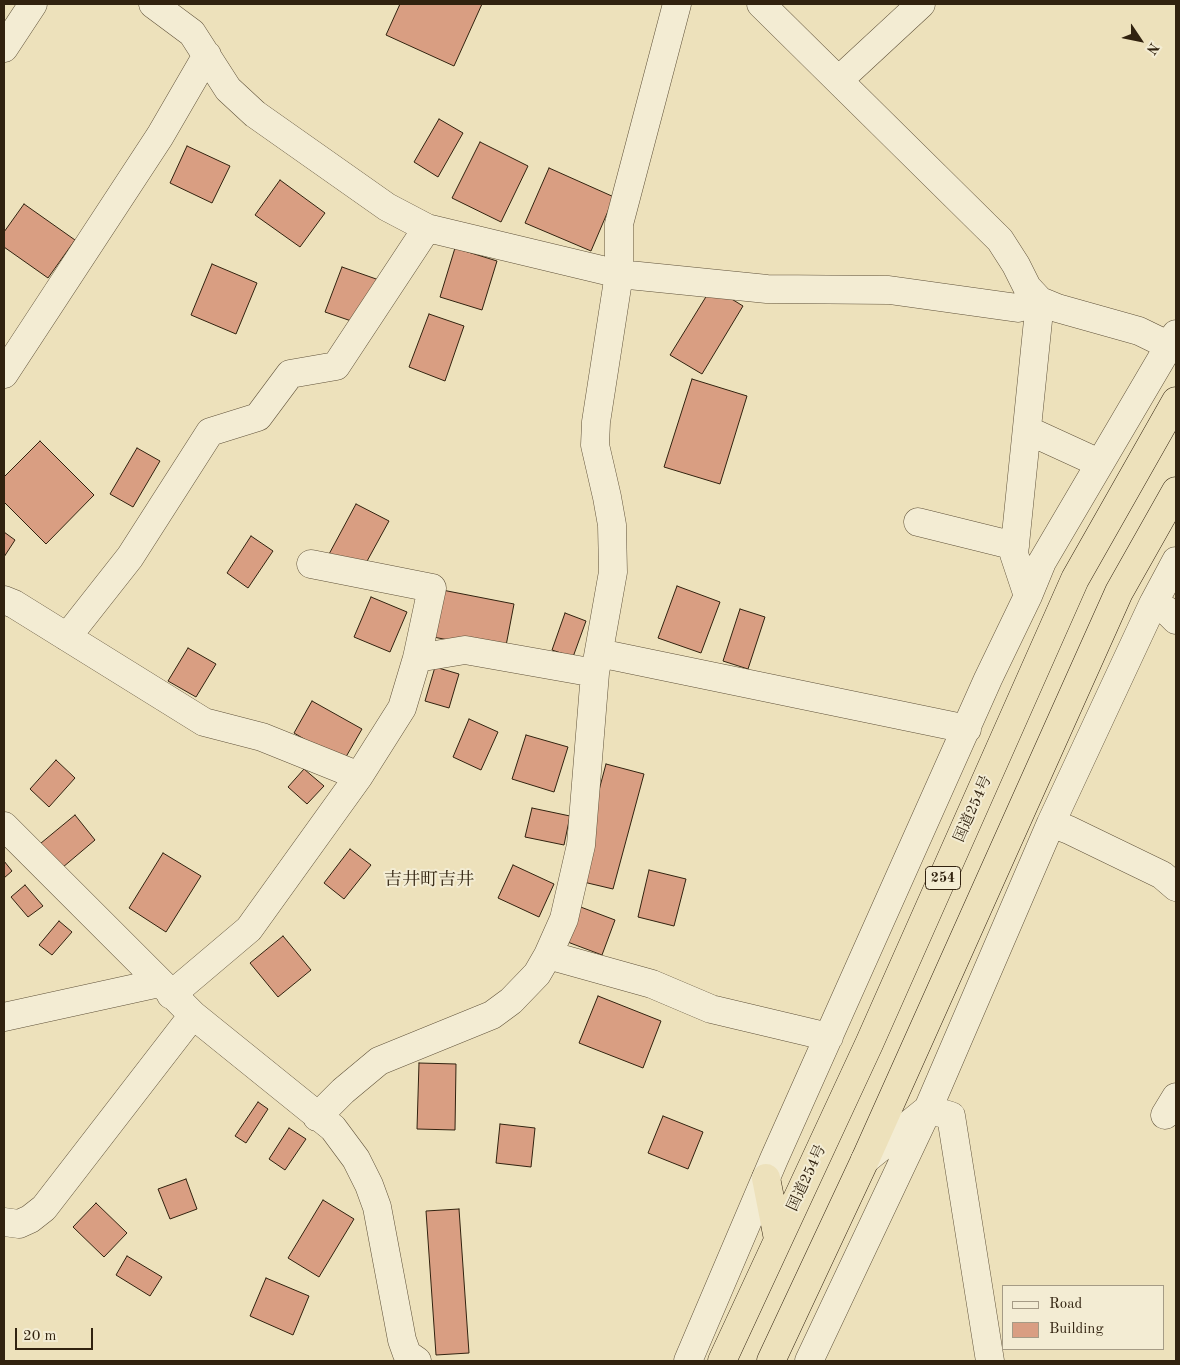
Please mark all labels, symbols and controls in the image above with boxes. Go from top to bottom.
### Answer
north arrow [1115,15,1165,65]
text: N [1144,40,1161,57]
street label: 国道254号 [950,773,996,845]
road number: 254 [926,866,960,890]
district label: 吉井町吉井 [384,869,474,891]
street label: 国道254号 [784,1142,830,1214]
legend [1002,1285,1165,1350]
text: Road [1049,1297,1082,1312]
scale bar [18,1318,95,1350]
text: Building [1049,1322,1104,1337]
text: 20 m [23,1329,57,1344]

